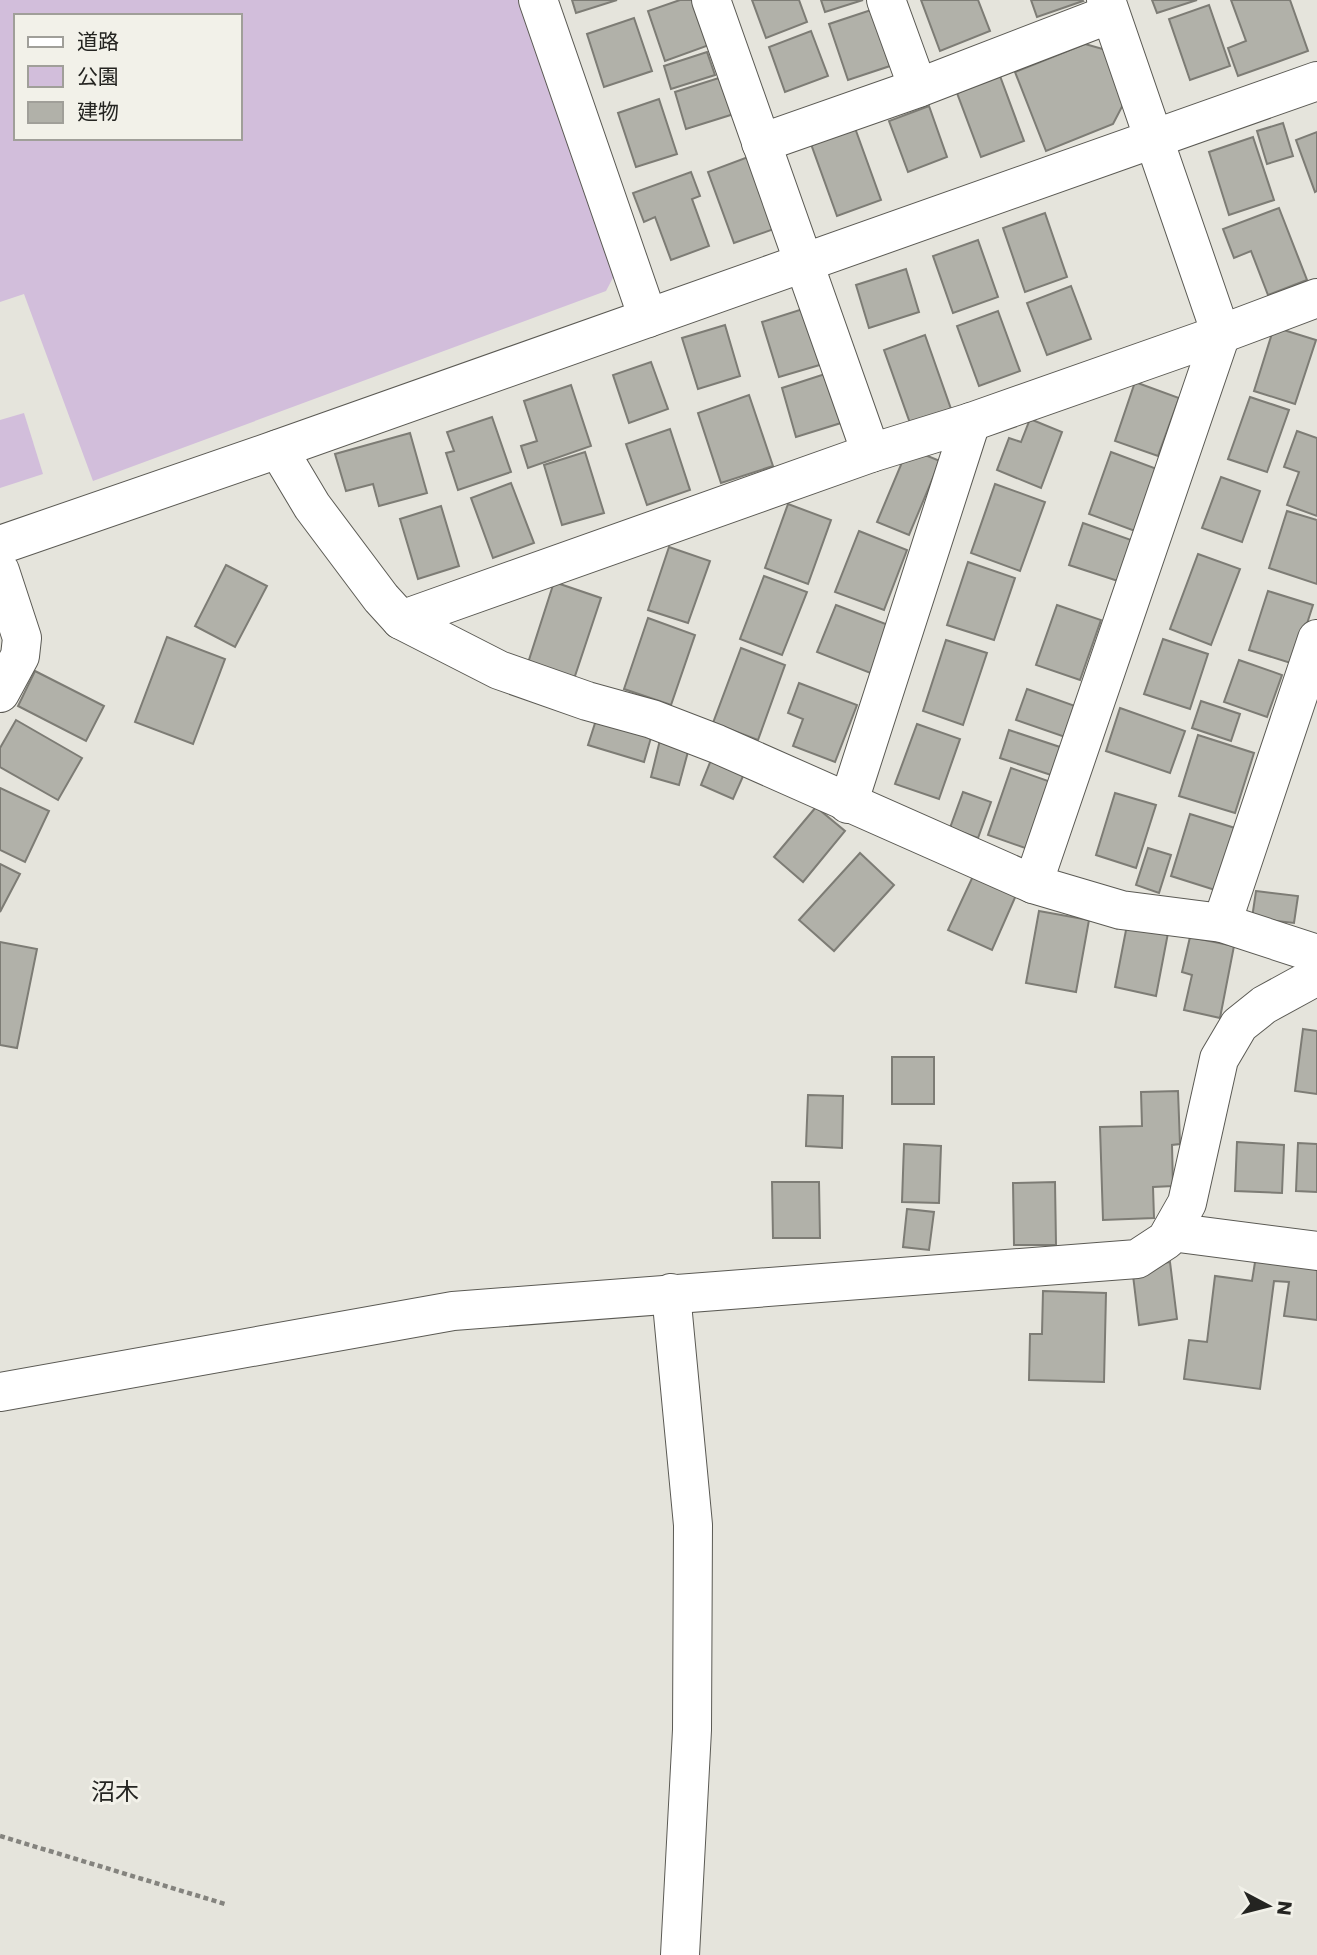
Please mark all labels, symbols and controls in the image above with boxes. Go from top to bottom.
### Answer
legend [14,14,242,140]
text: 道路 [77,27,119,56]
text: 公園 [77,62,119,91]
text: 建物 [77,97,119,126]
district label: 沼木 [91,1775,139,1808]
north arrow [1233,1871,1303,1941]
text: N [1270,1899,1299,1917]

